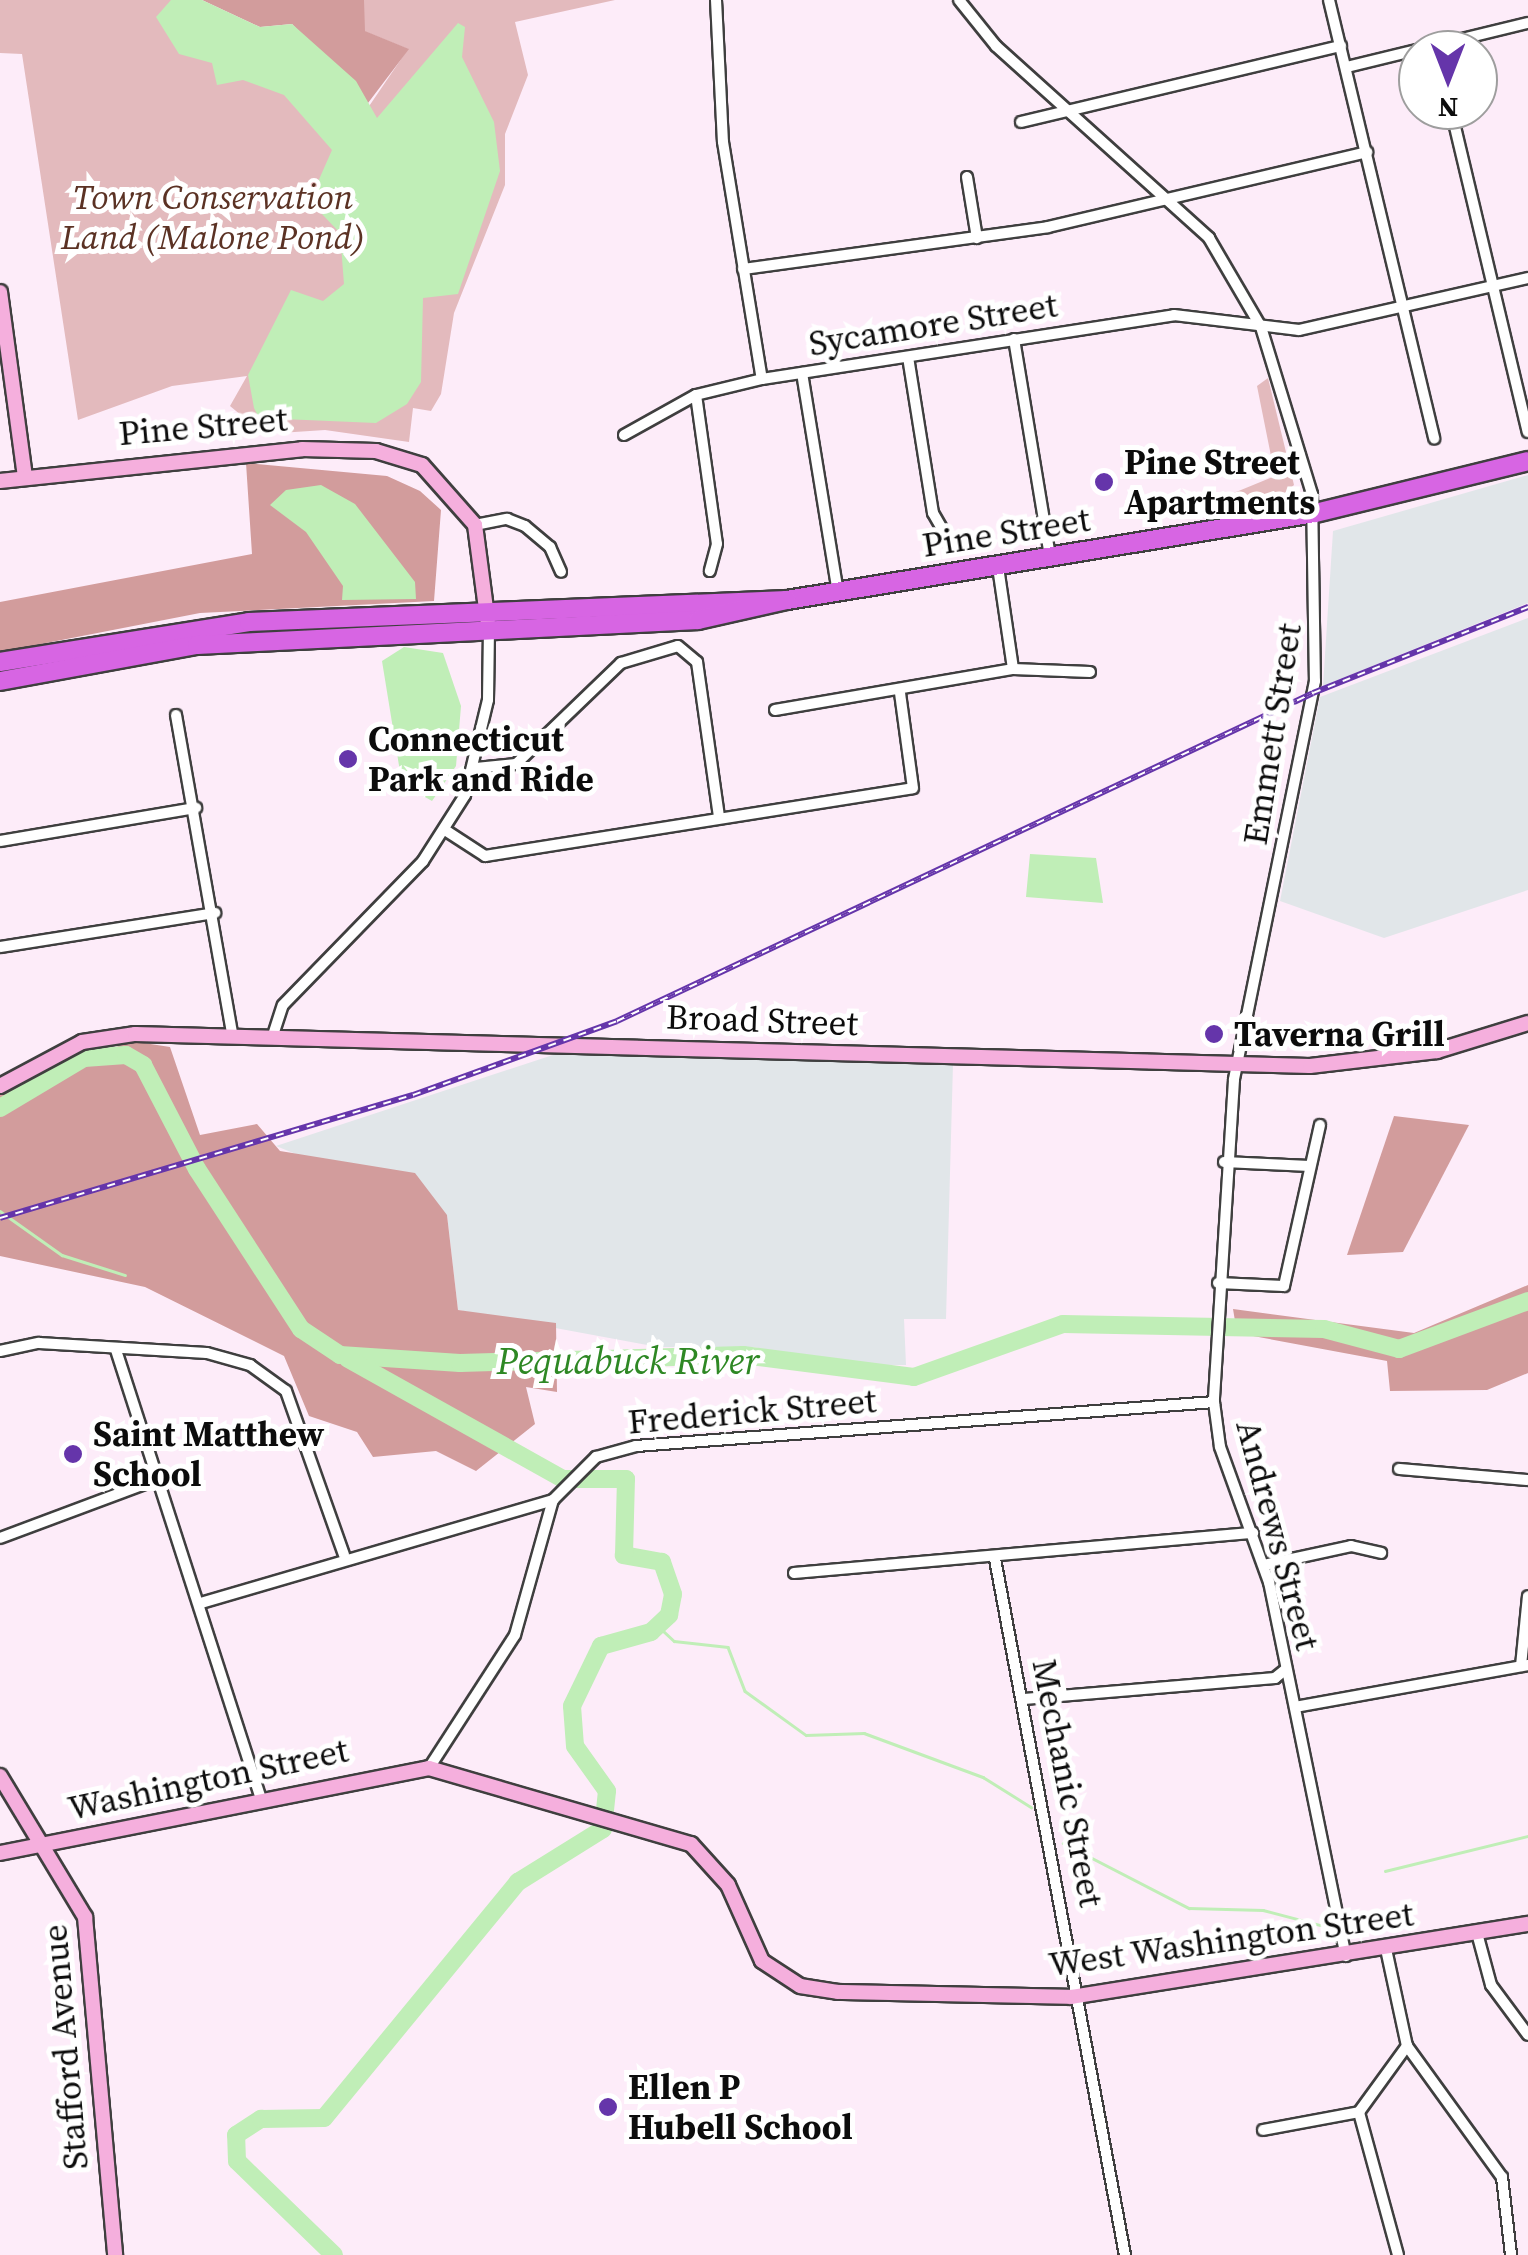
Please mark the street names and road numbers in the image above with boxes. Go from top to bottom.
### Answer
street label: Sycamore Street [806,284,1060,364]
street label: Pine Street [117,398,289,454]
street label: Pine Street [919,498,1093,566]
street label: Emmett Street [1234,620,1310,848]
street label: Broad Street [665,996,859,1044]
street label: Frederick Street [626,1379,878,1443]
street label: Andrews Street [1227,1415,1329,1655]
street label: Mechanic Street [1023,1656,1113,1910]
street label: Washington Street [64,1729,352,1829]
street label: West Washington Street [1045,1893,1417,1985]
street label: Stafford Avenue [33,1923,97,2171]

